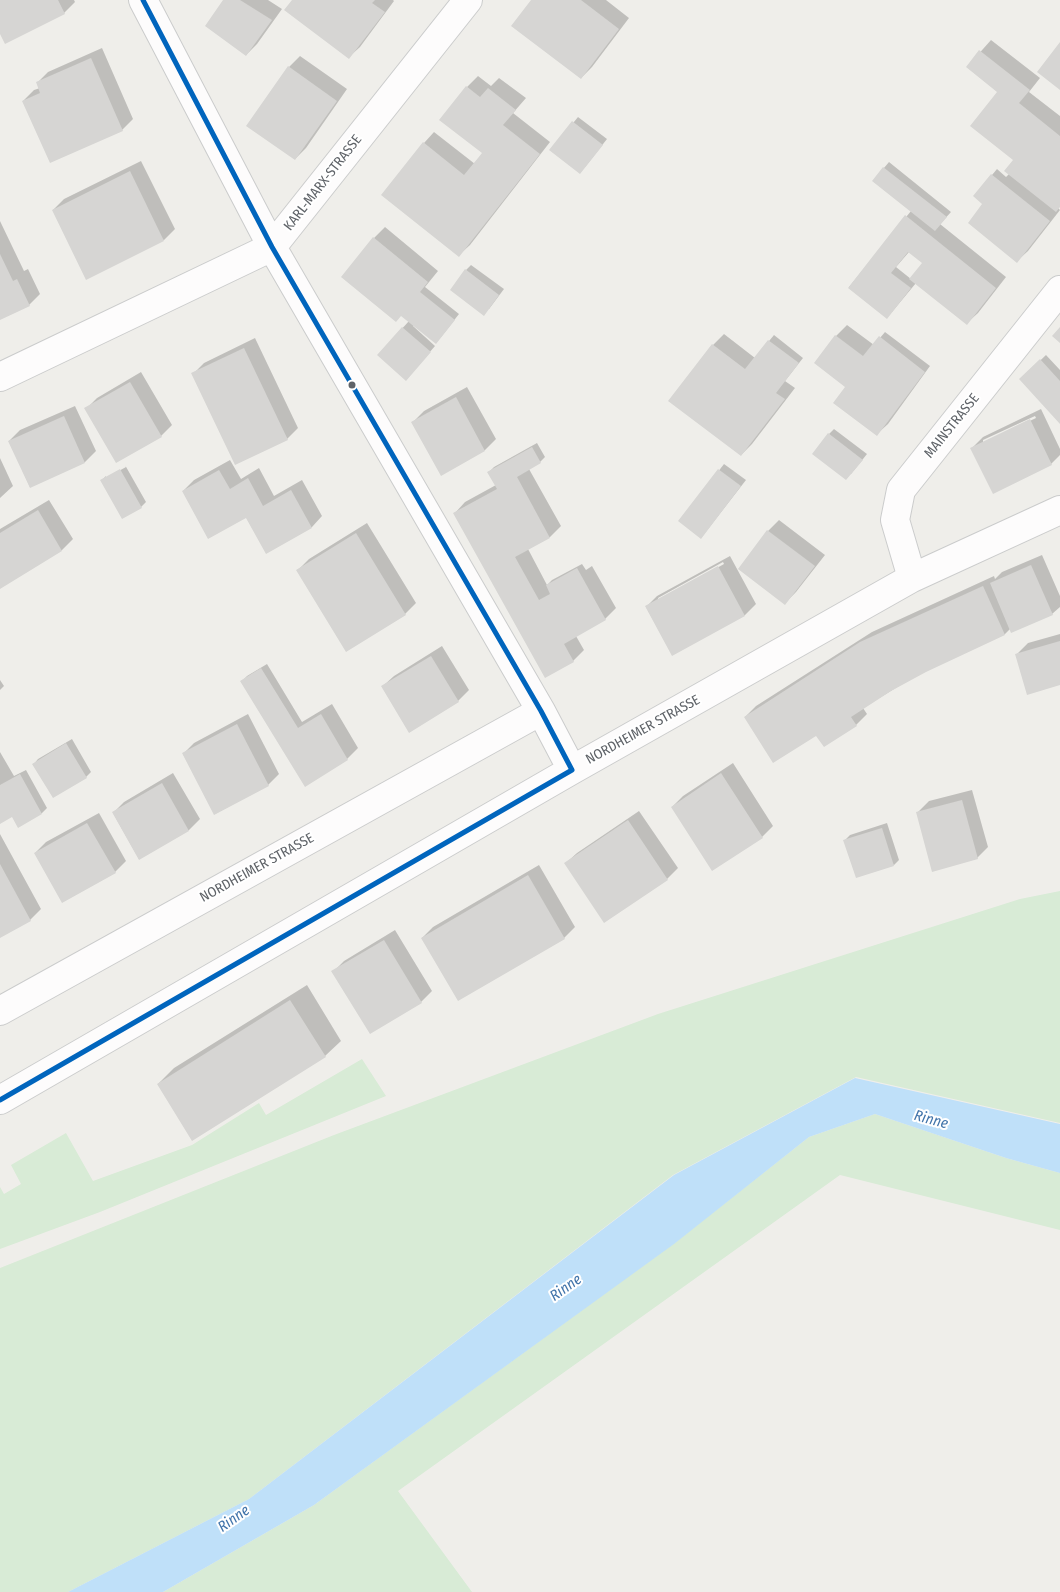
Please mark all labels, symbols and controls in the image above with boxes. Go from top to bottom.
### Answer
street label: KARL-MARX-STRASSE [280,132,366,234]
unlabelled marker [347,380,357,390]
street label: MAINSTRASSE [921,390,983,462]
street label: NORDHEIMER STRASSE [583,692,703,768]
street label: NORDHEIMER STRASSE [197,830,317,906]
water label: Rinne [912,1107,950,1133]
water label: Rinne [547,1271,585,1305]
water label: Rinne [215,1502,253,1536]

